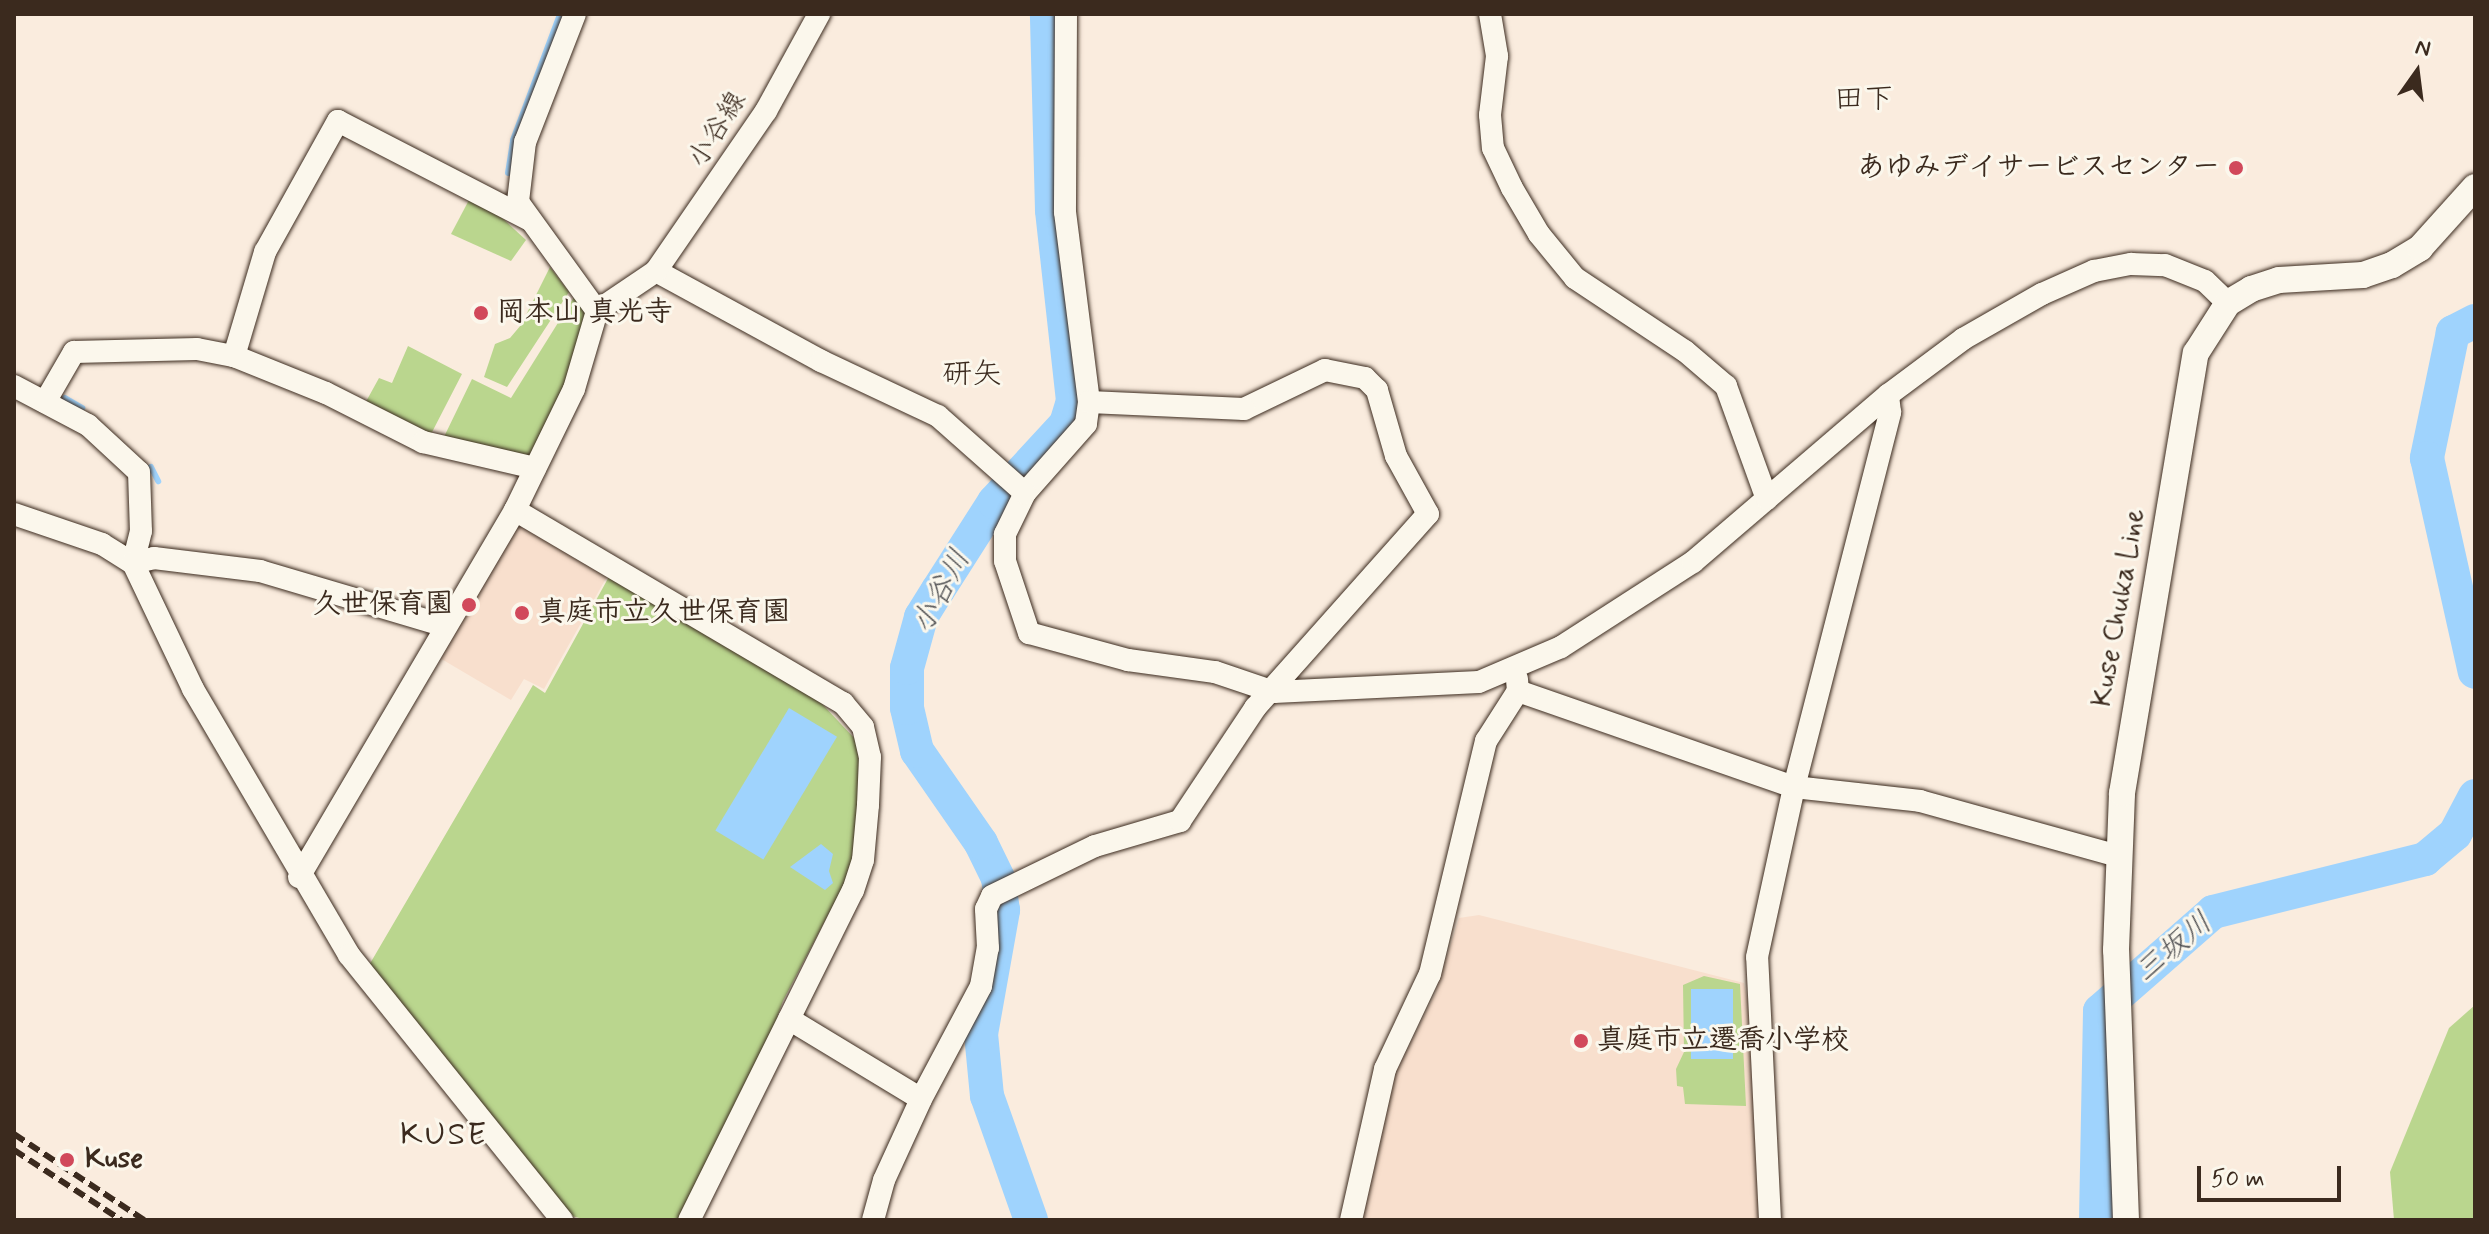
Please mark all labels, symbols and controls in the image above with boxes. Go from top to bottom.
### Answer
north arrow [2377,32,2457,112]
text: N [2412,33,2433,64]
district label: 田下 [1834,82,1894,118]
street label: 小谷線 [681,85,755,175]
place label: あゆみデイサービスセンター [1856,151,2220,185]
marker: あゆみデイサービスセンター [2227,159,2245,177]
place label: 岡本山 真光寺 [497,296,673,330]
marker: 岡本山 真光寺 [472,304,490,322]
district label: 研矢 [942,357,1002,393]
street label: Kuse Chuka Line [2086,507,2154,709]
water label: 小谷川 [905,544,979,640]
place label: 久世保育園 [313,588,453,622]
marker: 久世保育園 [460,596,478,614]
place label: 真庭市立久世保育園 [538,596,790,630]
marker: 真庭市立久世保育園 [513,604,531,622]
water label: 三坂川 [2128,905,2220,991]
place label: 真庭市立遷喬小学校 [1597,1024,1849,1058]
marker: 真庭市立遷喬小学校 [1572,1032,1590,1050]
district label: KUSE [399,1116,489,1154]
place label: Kuse [85,1143,143,1177]
marker: Kuse [56,1149,78,1171]
scale bar [2201,1150,2345,1200]
text: 50 m [2211,1164,2265,1195]

